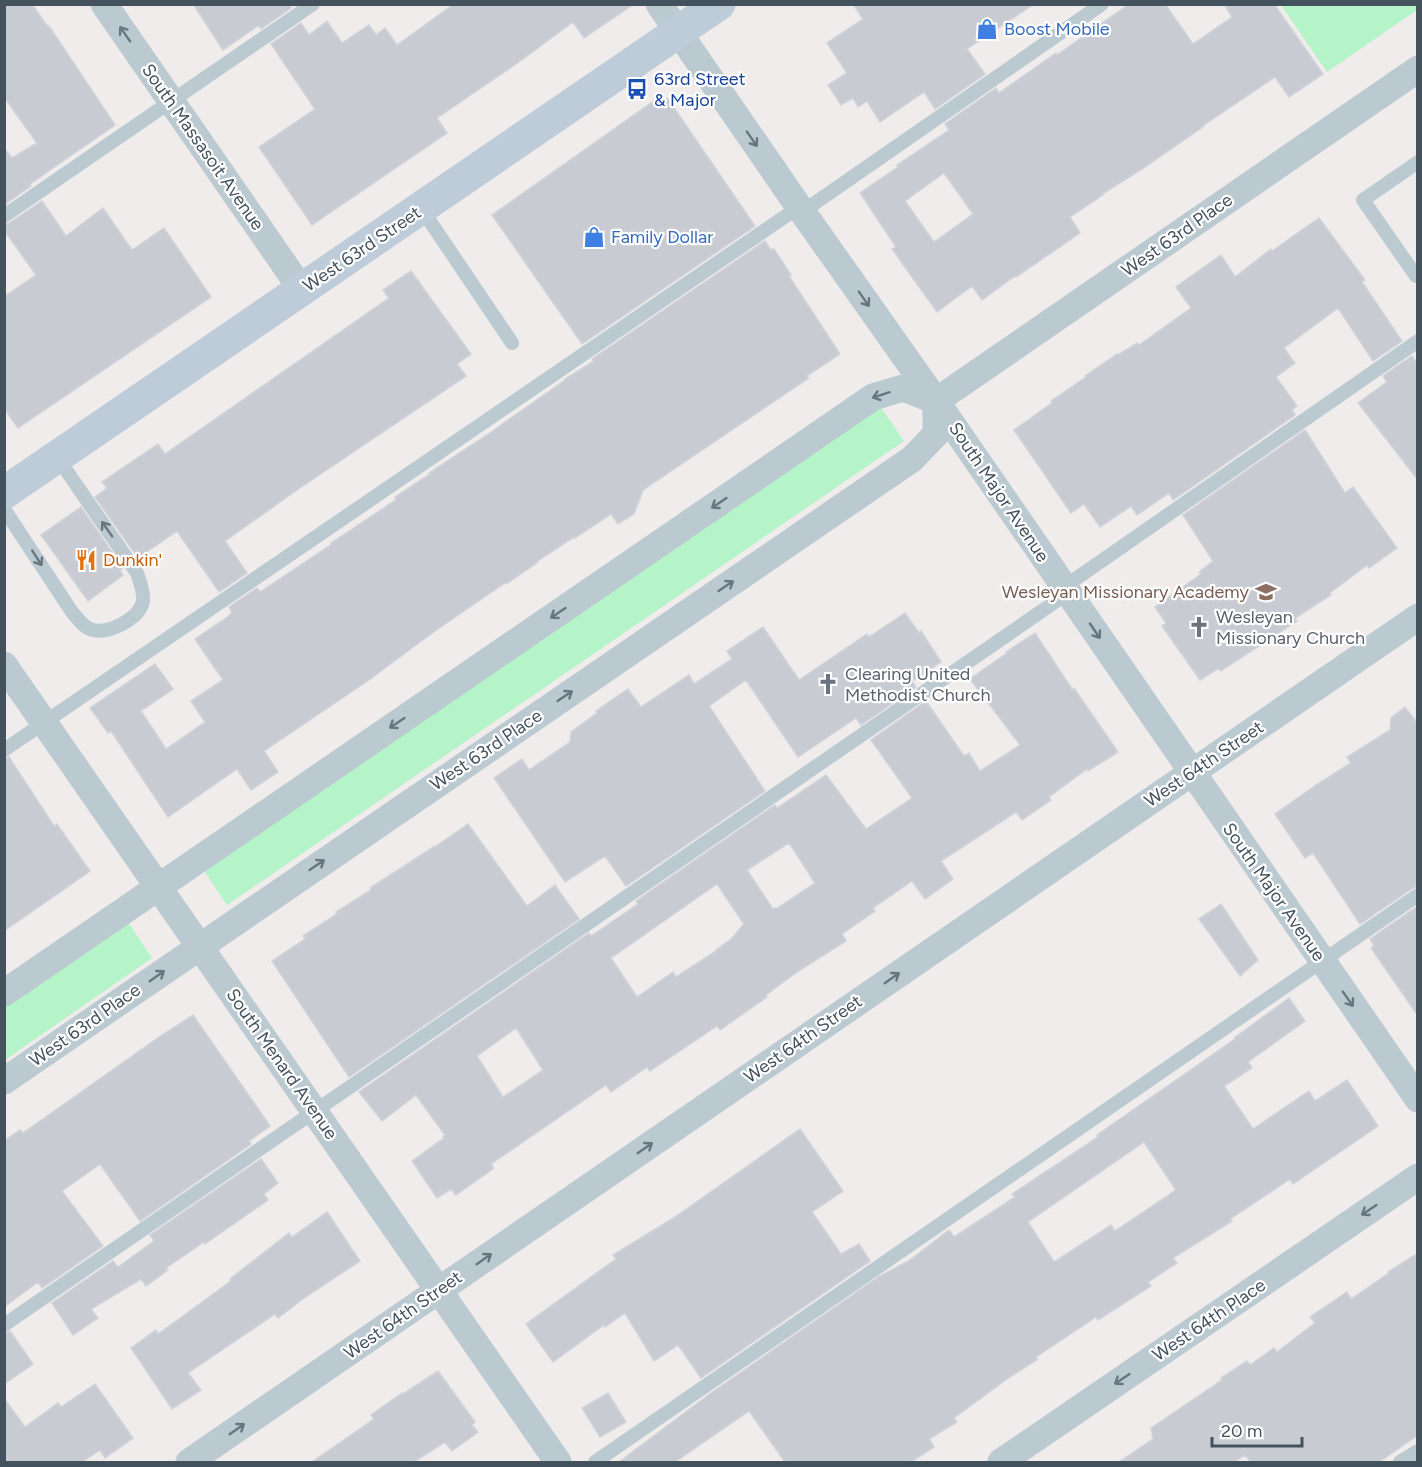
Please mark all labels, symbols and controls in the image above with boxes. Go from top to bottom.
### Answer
shop icon: Boost Mobile [975,17,999,41]
place label: Boost Mobile [1004,18,1110,40]
one-way arrow [119,27,131,43]
street label: South Massasoit Avenue [137,59,269,235]
place label: 63rd Street & Major [654,68,746,111]
bus stop icon: 63rd Street & Major [625,77,649,101]
one-way arrow [746,130,758,147]
street label: West 63rd Place [1117,189,1237,281]
street label: West 63rd Street [299,201,425,297]
shop icon: Family Dollar [582,225,606,249]
place label: Family Dollar [611,226,713,248]
one-way arrow [858,290,870,306]
one-way arrow [872,390,891,401]
street label: South Major Avenue [944,418,1054,566]
one-way arrow [711,496,728,509]
one-way arrow [101,522,113,538]
restaurant icon: Dunkin' [74,548,98,572]
one-way arrow [31,549,43,566]
place label: Dunkin' [103,549,162,571]
one-way arrow [717,580,733,592]
school or university icon: Wesleyan Missionary Academy [1254,580,1278,604]
place label: Wesleyan Missionary Academy [1002,581,1250,603]
place label: Wesleyan Missionary Church [1216,606,1365,649]
one-way arrow [551,607,567,619]
church icon: Wesleyan Missionary Church [1187,615,1211,639]
one-way arrow [1089,623,1101,639]
place label: Clearing United Methodist Church [845,663,991,706]
church icon: Clearing United Methodist Church [816,672,840,696]
one-way arrow [556,690,572,702]
street label: West 63rd Place [426,704,546,796]
street label: West 64th Street [1140,716,1268,812]
one-way arrow [390,717,406,729]
street label: South Major Avenue [1218,819,1330,966]
one-way arrow [308,859,325,871]
one-way arrow [148,970,164,982]
one-way arrow [883,972,900,984]
street label: West 63rd Place [25,979,145,1071]
street label: South Menard Avenue [222,984,342,1144]
street label: West 64th Street [740,990,866,1088]
one-way arrow [1342,991,1354,1007]
one-way arrow [636,1142,653,1155]
one-way arrow [1362,1204,1378,1216]
one-way arrow [476,1253,492,1265]
street label: West 64th Street [340,1266,466,1364]
street label: West 64th Place [1148,1274,1270,1366]
one-way arrow [1114,1374,1131,1386]
scale bar [1212,1410,1302,1448]
text: 20 m [1221,1420,1262,1442]
one-way arrow [229,1423,245,1435]

